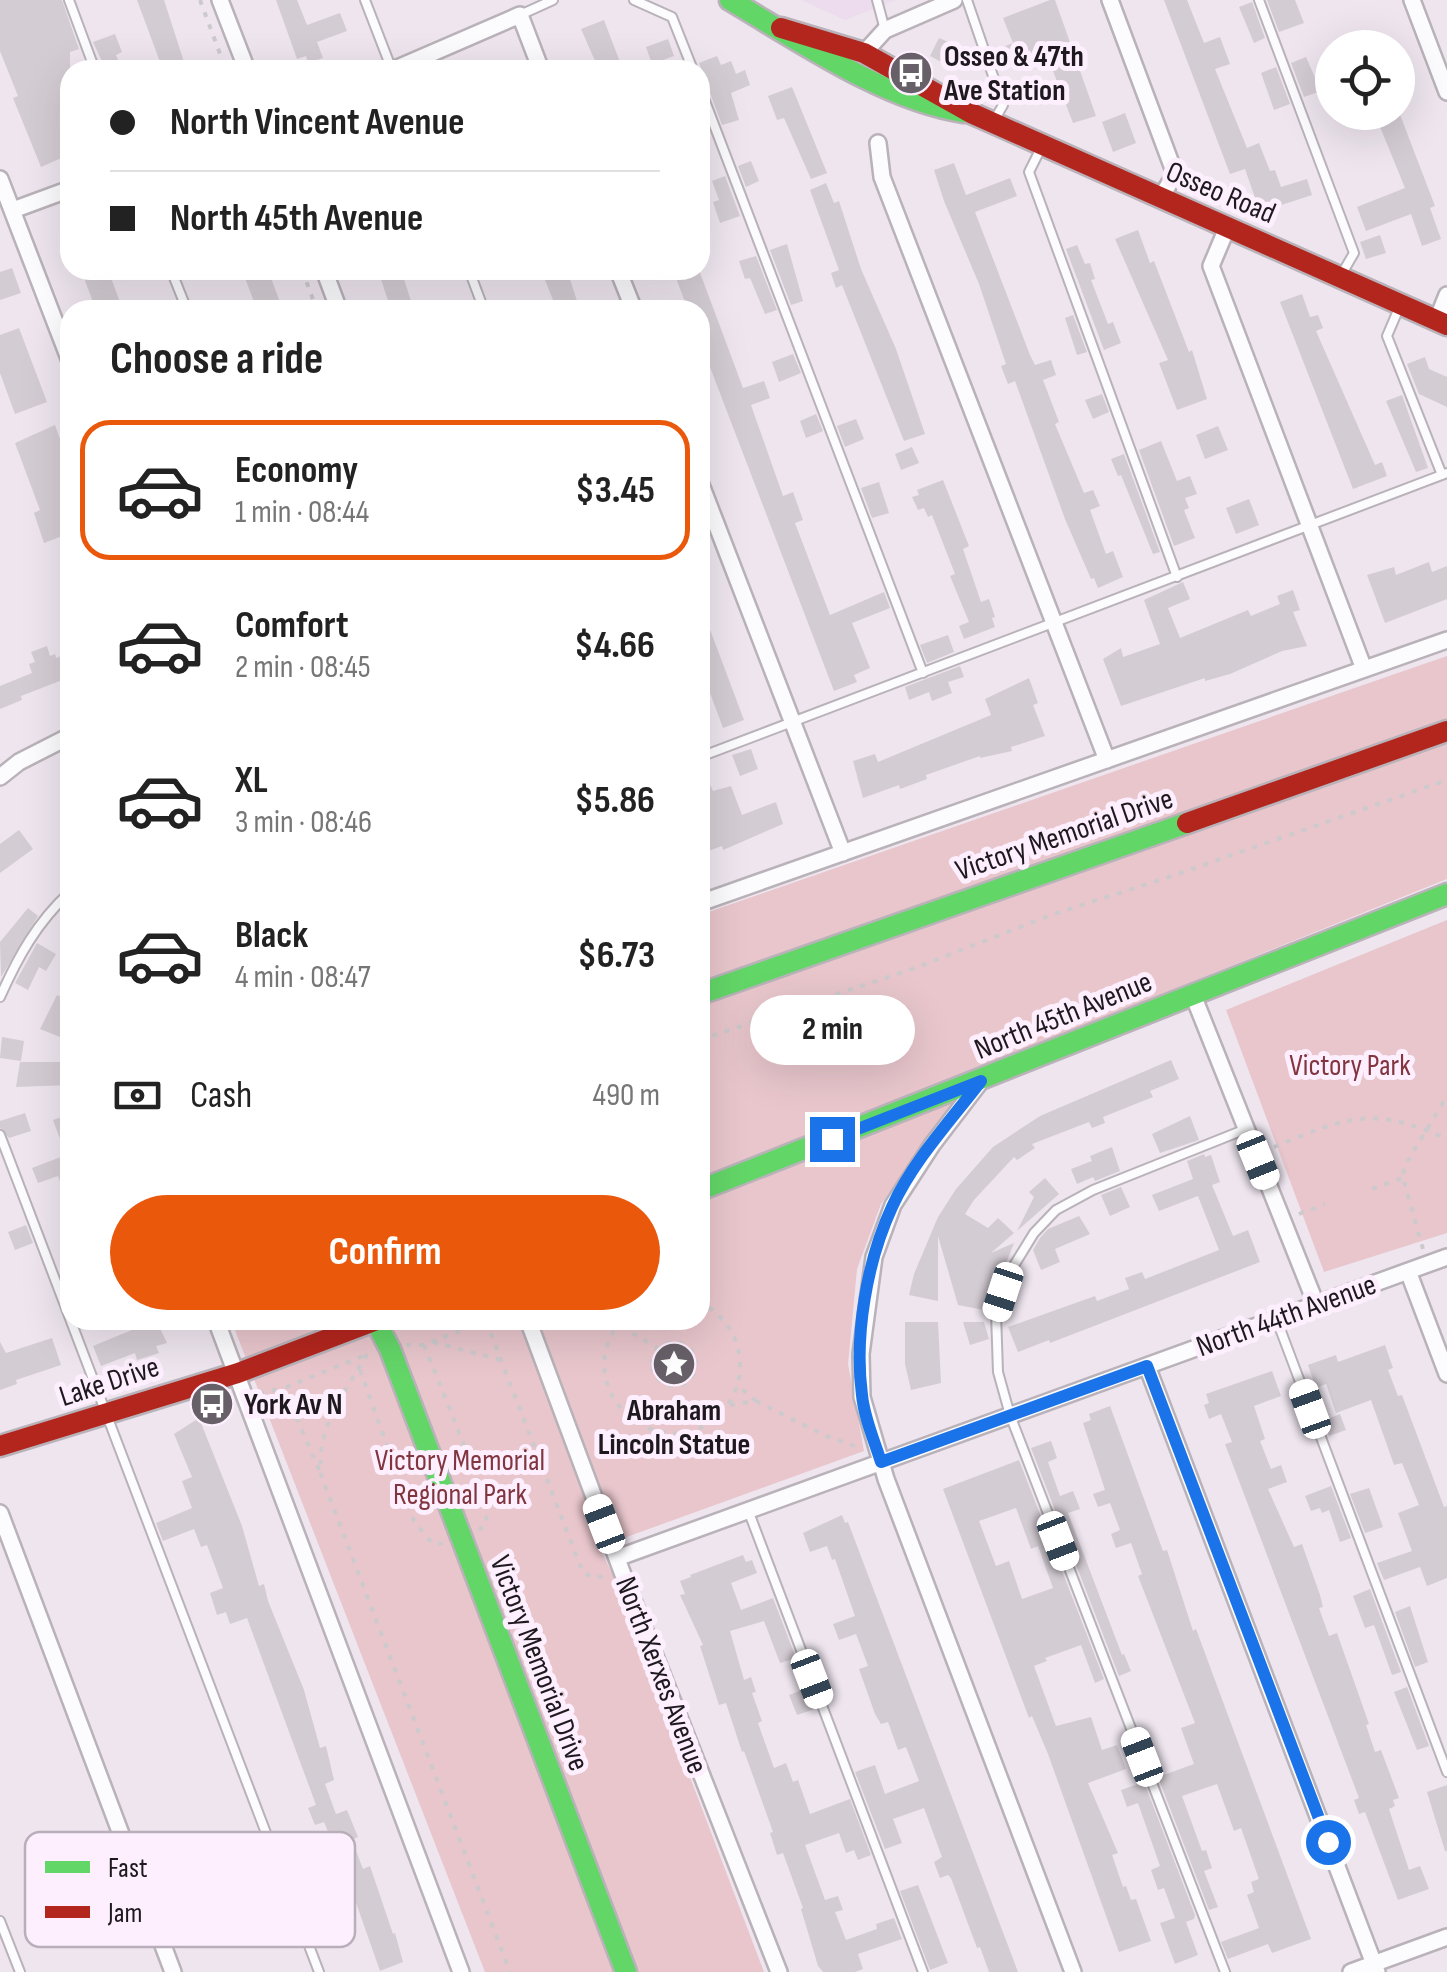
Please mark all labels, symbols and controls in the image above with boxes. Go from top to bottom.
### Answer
map controls [1315,30,1415,130]
button: locate [1315,30,1415,130]
place label: Osseo & 47th Ave Station [943,39,1084,109]
bus stop icon: Osseo & 47th Ave Station [888,50,934,96]
text: North Vincent Avenue [170,100,464,145]
street label: Osseo Road [1161,154,1281,232]
text: North 45th Avenue [170,196,423,241]
text: Choose a ride [110,332,323,387]
icon: car [115,445,205,535]
text: Economy [235,448,358,493]
text: $3.45 [575,468,655,513]
text: 1 min · 08:44 [235,493,369,532]
icon: car [115,600,205,690]
text: Comfort [235,603,349,648]
text: $4.66 [574,623,655,668]
text: 2 min · 08:45 [235,648,371,687]
icon: car [115,755,205,845]
text: XL [235,758,268,803]
text: $5.86 [575,778,655,823]
street label: Victory Memorial Drive [951,781,1178,889]
text: 3 min · 08:46 [235,803,372,842]
icon: car [115,910,205,1000]
text: Black [235,913,308,958]
text: $6.73 [577,933,655,978]
text: 4 min · 08:47 [235,958,371,997]
street label: North 45th Avenue [969,964,1157,1068]
callout: 2 min [750,994,914,1064]
text: 2 min [802,1010,863,1049]
park label: Victory Park [1289,1048,1411,1084]
icon: cash [110,1068,165,1123]
text: Cash [190,1073,252,1118]
text: 490 m [592,1076,660,1115]
route end [810,1117,855,1162]
car [1233,1127,1283,1193]
button: Confirm [110,1195,660,1310]
car [979,1259,1027,1325]
street label: North 44th Avenue [1191,1267,1381,1365]
place icon: Abraham Lincoln Statue [651,1341,697,1387]
street label: Lake Drive [55,1349,164,1415]
car [1286,1376,1334,1442]
bus stop icon: York Av N [189,1381,235,1427]
place label: York Av N [244,1387,343,1423]
place label: Abraham Lincoln Statue [598,1393,750,1463]
park label: Victory Memorial Regional Park [375,1443,545,1513]
car [579,1491,629,1557]
car [1033,1508,1083,1574]
street label: Victory Memorial Drive [481,1551,597,1776]
street label: North Xerxes Avenue [607,1572,715,1779]
car [787,1646,837,1712]
car [1117,1724,1167,1790]
route start [1306,1820,1351,1865]
legend [25,1832,355,1947]
text: Fast [108,1852,147,1885]
text: Jam [107,1897,143,1930]

